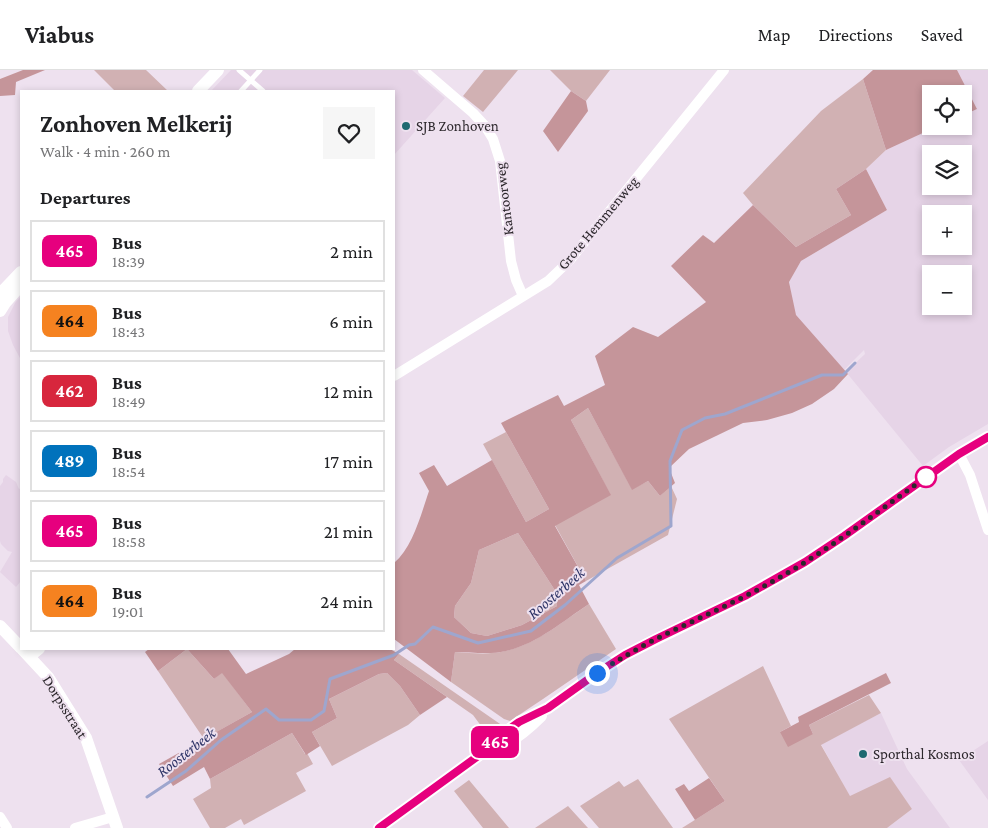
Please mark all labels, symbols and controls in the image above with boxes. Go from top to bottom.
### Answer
text: Viabus [25,21,94,48]
text: Map [758,25,790,45]
text: Directions [818,25,893,45]
text: Saved [921,25,963,45]
map controls [922,85,972,315]
button: locate [922,85,972,135]
button: heart [323,107,375,159]
text: Zonhoven Melkerij [40,110,232,137]
place label: SJB Zonhoven [416,118,499,135]
marker: SJB Zonhoven [400,120,412,132]
text: Walk · 4 min · 260 m [40,143,170,160]
button: layers [922,145,972,195]
street label: Kantoorweg [492,162,517,236]
street label: Grote Hemmenweg [555,173,642,273]
text: Departures [40,187,131,208]
button: + [922,205,972,255]
text: Bus [112,232,142,253]
text: 465 [55,241,84,261]
text: 2 min [330,241,373,262]
text: 18:39 [112,253,145,270]
button: − [922,265,972,315]
text: Bus [112,302,142,323]
text: 464 [55,311,84,331]
text: 6 min [329,311,373,332]
text: 18:43 [112,323,145,340]
text: Bus [112,372,142,393]
text: 462 [55,381,84,401]
text: 12 min [324,381,373,402]
text: 18:49 [112,393,146,410]
text: Bus [112,442,142,463]
text: 489 [55,451,84,471]
text: 17 min [324,451,373,472]
text: 18:54 [112,463,145,480]
unlabelled marker [915,466,937,488]
text: Bus [112,512,142,533]
text: 465 [55,521,84,541]
text: 21 min [324,521,373,542]
text: 18:58 [112,533,146,550]
water label: Roosterbeek [524,563,589,622]
text: Bus [112,582,142,603]
text: 464 [55,591,84,611]
text: 24 min [320,591,373,612]
text: 19:01 [112,603,143,620]
your location [585,661,610,686]
street label: Dorpsstraat [38,673,91,743]
water label: Roosterbeek [153,723,220,780]
line badge: 465 [466,726,524,758]
text: 465 [481,732,509,752]
place label: Sporthal Kosmos [873,746,975,763]
marker: Sporthal Kosmos [857,748,869,760]

